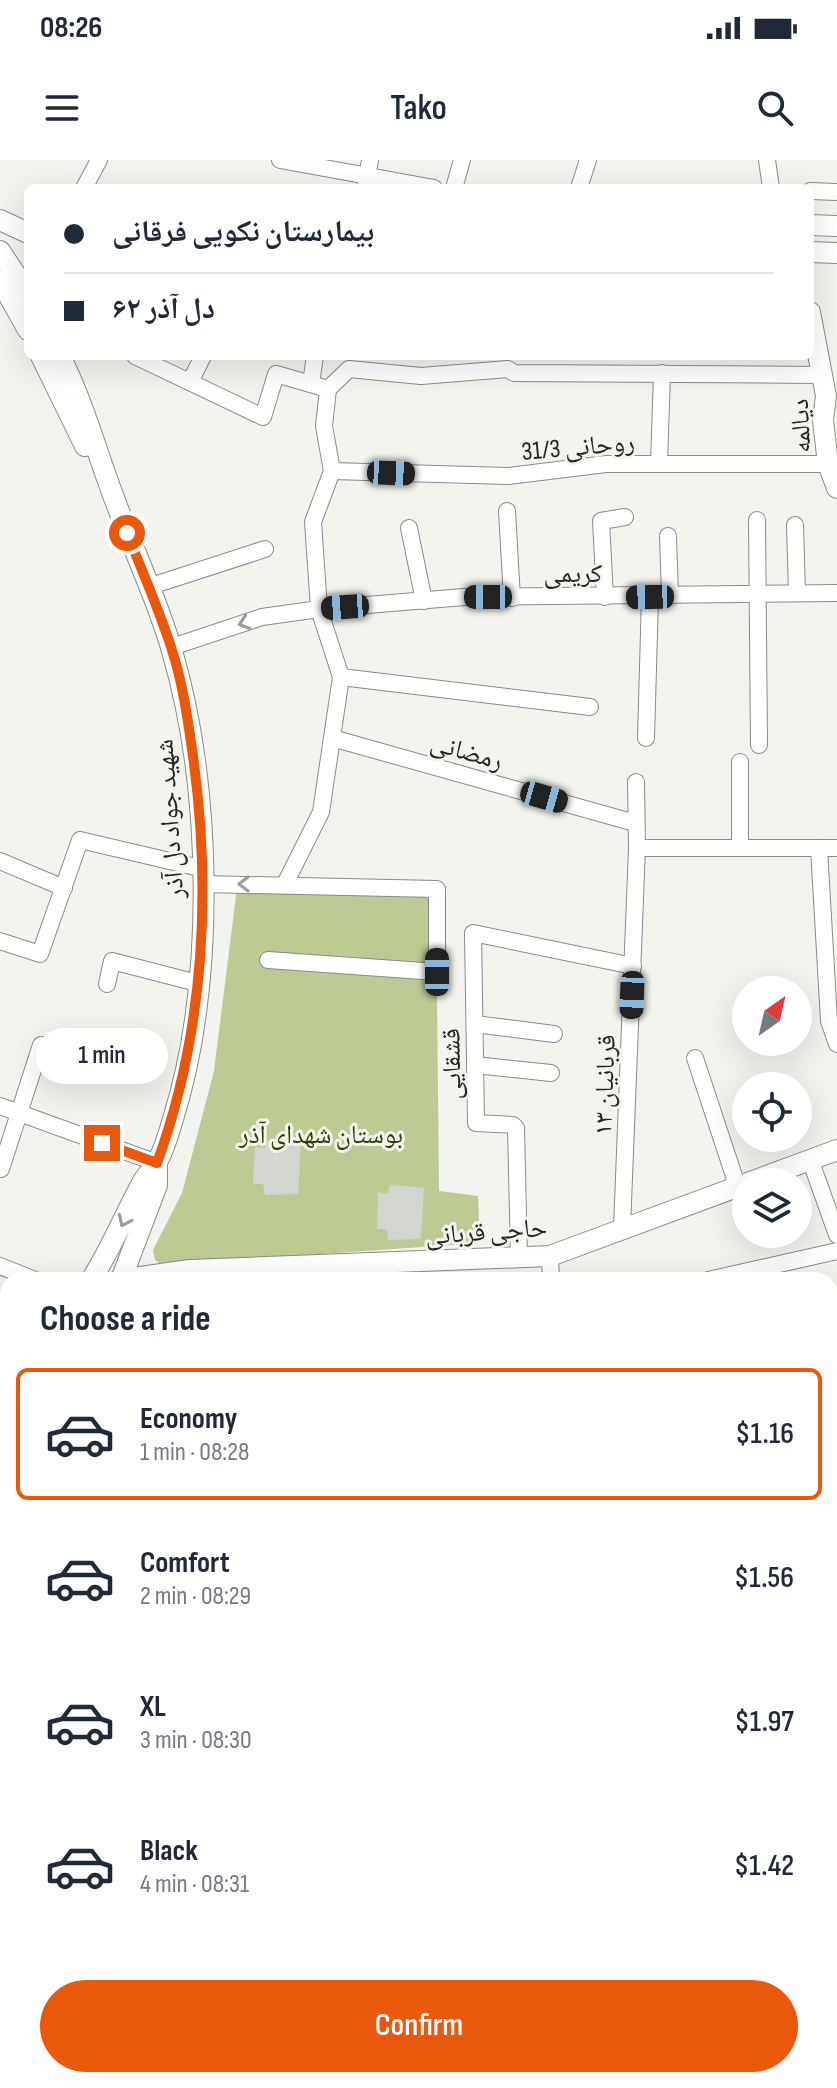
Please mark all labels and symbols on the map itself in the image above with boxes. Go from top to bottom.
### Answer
street label: دیالمه [785,398,818,454]
street label: روحانی 31/3 [520,427,636,468]
car [367,460,415,486]
route start [109,515,145,551]
street label: کریمی [544,559,603,590]
car [464,585,512,609]
car [626,585,674,609]
car [320,593,370,621]
one-way arrow [238,614,252,630]
street label: رمضانی [427,727,506,778]
street label: شهید جواد دل آذر [149,738,192,901]
car [518,779,570,815]
one-way arrow [237,875,250,893]
car [425,948,449,996]
car [619,971,645,1019]
north arrow [732,976,812,1056]
callout: 1 min [36,1027,168,1083]
street label: قشقایی [436,1028,469,1100]
street label: ۱۳ قربانیان [588,1034,623,1136]
park label: بوستان شهدای آذر [238,1120,403,1151]
route end [84,1125,120,1161]
one-way arrow [118,1213,134,1228]
street label: حاجی قربانی [424,1213,548,1252]

